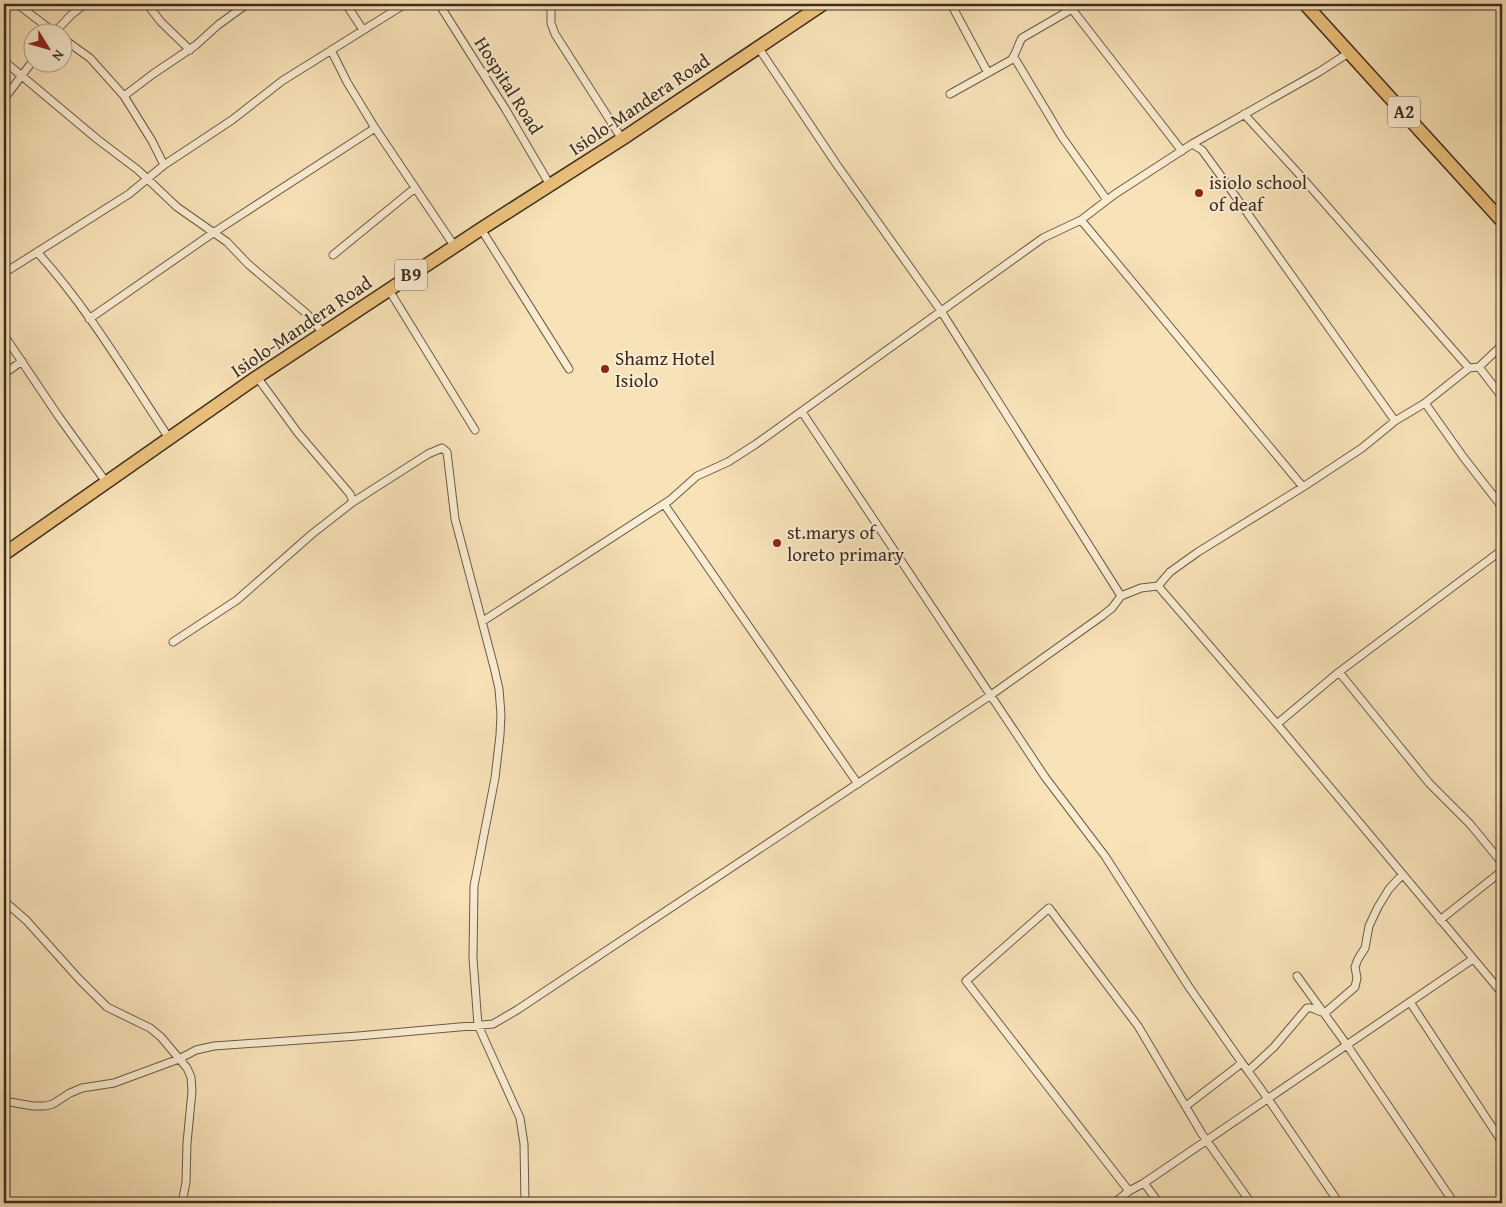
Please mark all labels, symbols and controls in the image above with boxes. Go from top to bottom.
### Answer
north arrow [22,22,72,72]
street label: Hospital Road [468,31,551,140]
text: N [47,46,69,66]
street label: Isiolo-Mandera Road [563,46,716,162]
road number: A2 [1388,96,1420,128]
place label: isiolo school of deaf [1209,168,1307,218]
marker: isiolo school of deaf [1193,187,1205,199]
road number: B9 [395,260,427,290]
street label: Isiolo-Mandera Road [225,268,378,384]
place label: Shamz Hotel Isiolo [615,344,715,394]
marker: Shamz Hotel Isiolo [599,363,611,375]
place label: st.marys of loreto primary [787,518,905,568]
marker: st.marys of loreto primary [771,537,783,549]

